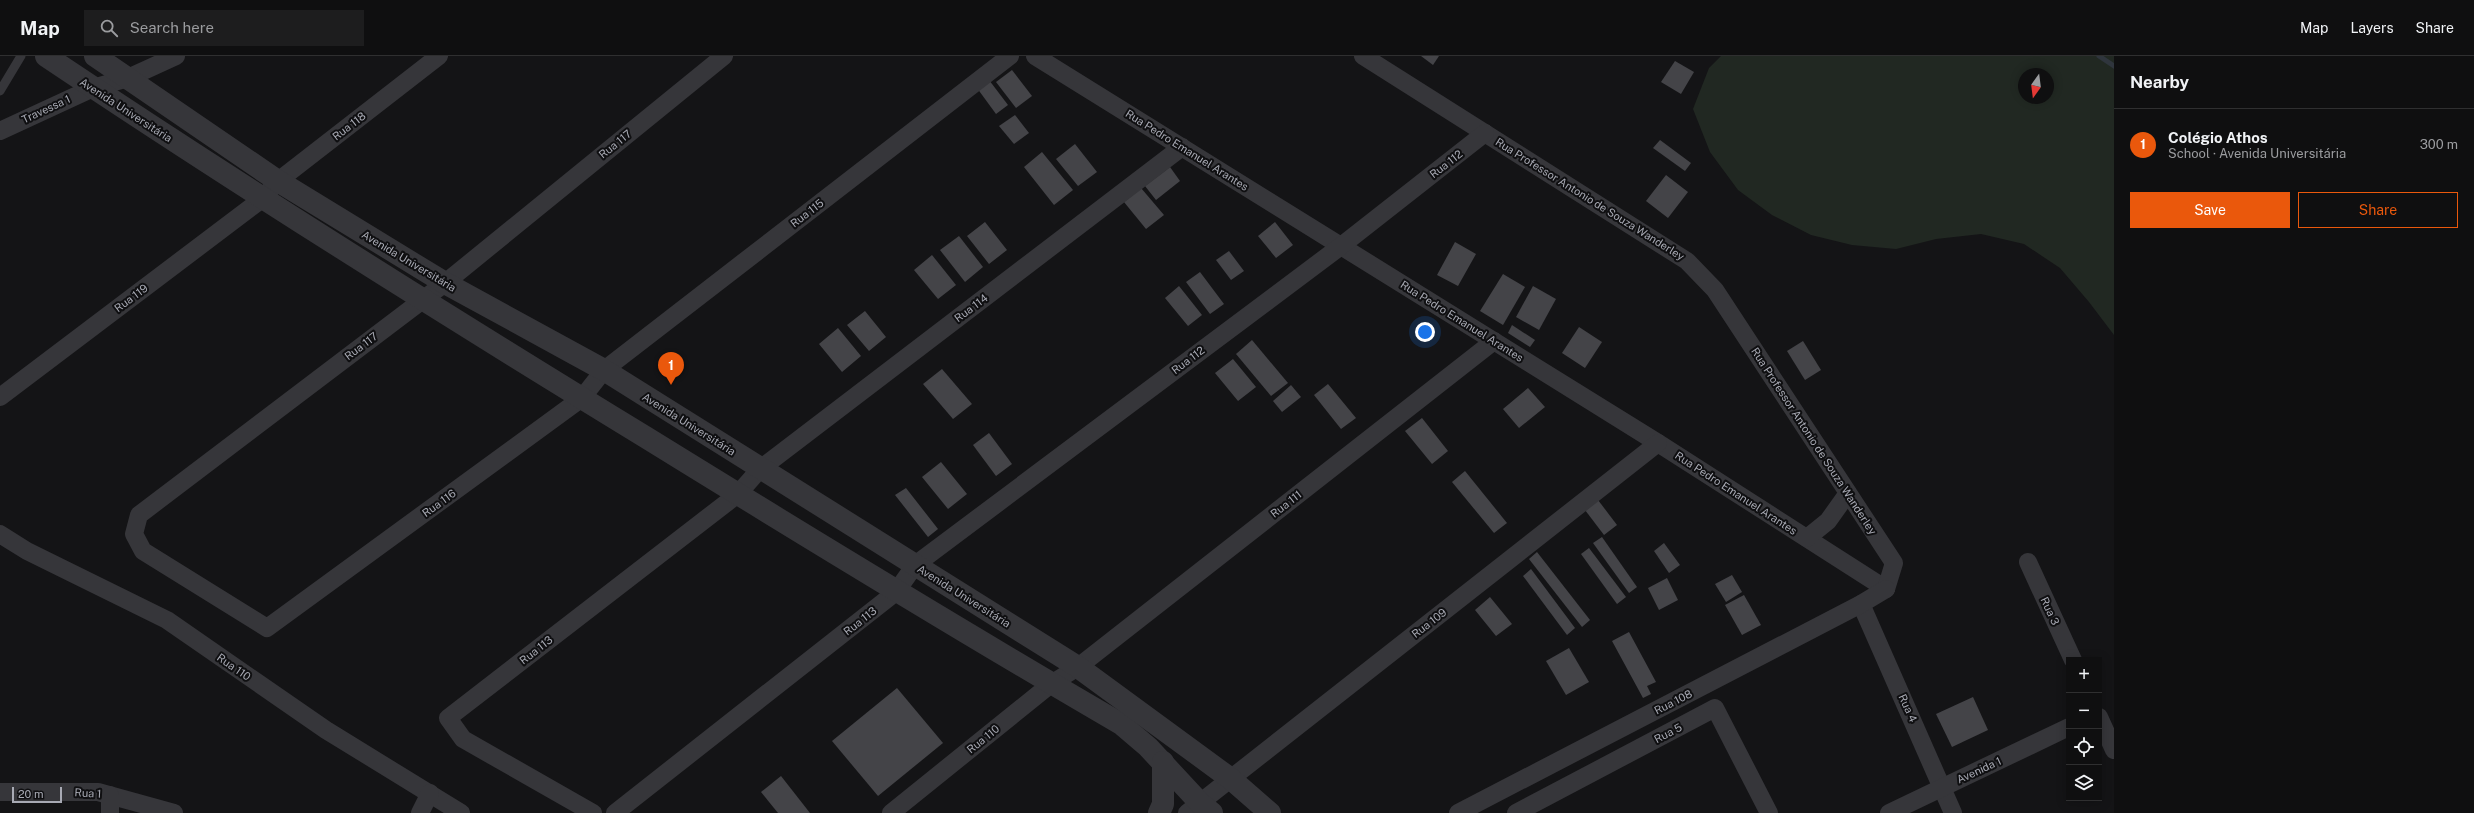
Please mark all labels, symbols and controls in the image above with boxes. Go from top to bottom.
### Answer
search box [84,10,364,46]
text: Map [20,17,60,39]
icon: search [98,17,120,39]
text: Search here [130,19,214,36]
text: Map [2300,20,2328,36]
text: Layers [2350,20,2394,36]
text: Share [2416,20,2454,36]
north arrow [2018,68,2054,104]
text: Nearby [2130,72,2189,92]
street label: Avenida Universitária [78,76,174,144]
street label: Travessa 1 [20,93,72,125]
street label: Rua Pedro Emanuel Arantes [1123,107,1251,193]
street label: Rua 118 [330,109,368,143]
street label: Rua 117 [596,127,634,161]
text: Colégio Athos [2168,129,2268,146]
street label: Rua Professor Antonio de Souza Wanderley [1493,136,1687,263]
text: 1 [2140,137,2146,152]
text: 300 m [2420,137,2458,152]
text: School · Avenida Universitária [2168,146,2346,161]
street label: Rua 112 [1427,147,1465,180]
button: Save [2130,192,2290,228]
button: Share [2298,192,2458,228]
street label: Rua 115 [788,196,826,230]
street label: Avenida Universitária [360,228,458,294]
street label: Rua Pedro Emanuel Arantes [1398,278,1526,364]
street label: Rua 119 [112,282,150,314]
street label: Rua 114 [952,292,990,324]
your location [1415,322,1435,342]
street label: Rua 117 [342,330,380,362]
street label: Rua 112 [1169,344,1207,376]
street label: Rua Professor Antonio de Souza Wanderley [1749,345,1879,537]
pin: 1 [658,352,684,385]
street label: Avenida Universitária [640,390,738,458]
street label: Rua Pedro Emanuel Arantes [1673,449,1799,537]
street label: Rua 116 [420,487,458,519]
street label: Rua 111 [1268,488,1304,520]
street label: Avenida Universitária [915,562,1013,630]
street label: Rua 3 [2038,595,2062,627]
street label: Rua 113 [841,604,879,638]
street label: Rua 109 [1409,606,1449,640]
street label: Rua 113 [517,633,555,667]
street label: Rua 110 [215,651,253,683]
map controls [2066,657,2102,801]
button: + [2066,657,2102,693]
street label: Rua 108 [1652,687,1694,717]
street label: Rua 4 [1897,692,1919,724]
button: − [2066,693,2102,729]
street label: Rua 5 [1652,721,1684,745]
street label: Rua 110 [964,722,1002,756]
button: locate [2066,729,2102,765]
street label: Avenida 1 [1955,754,2003,786]
button: layers [2066,765,2102,801]
scale bar [12,785,62,804]
street label: Rua 1 [74,786,102,800]
text: 20 m [18,788,43,800]

